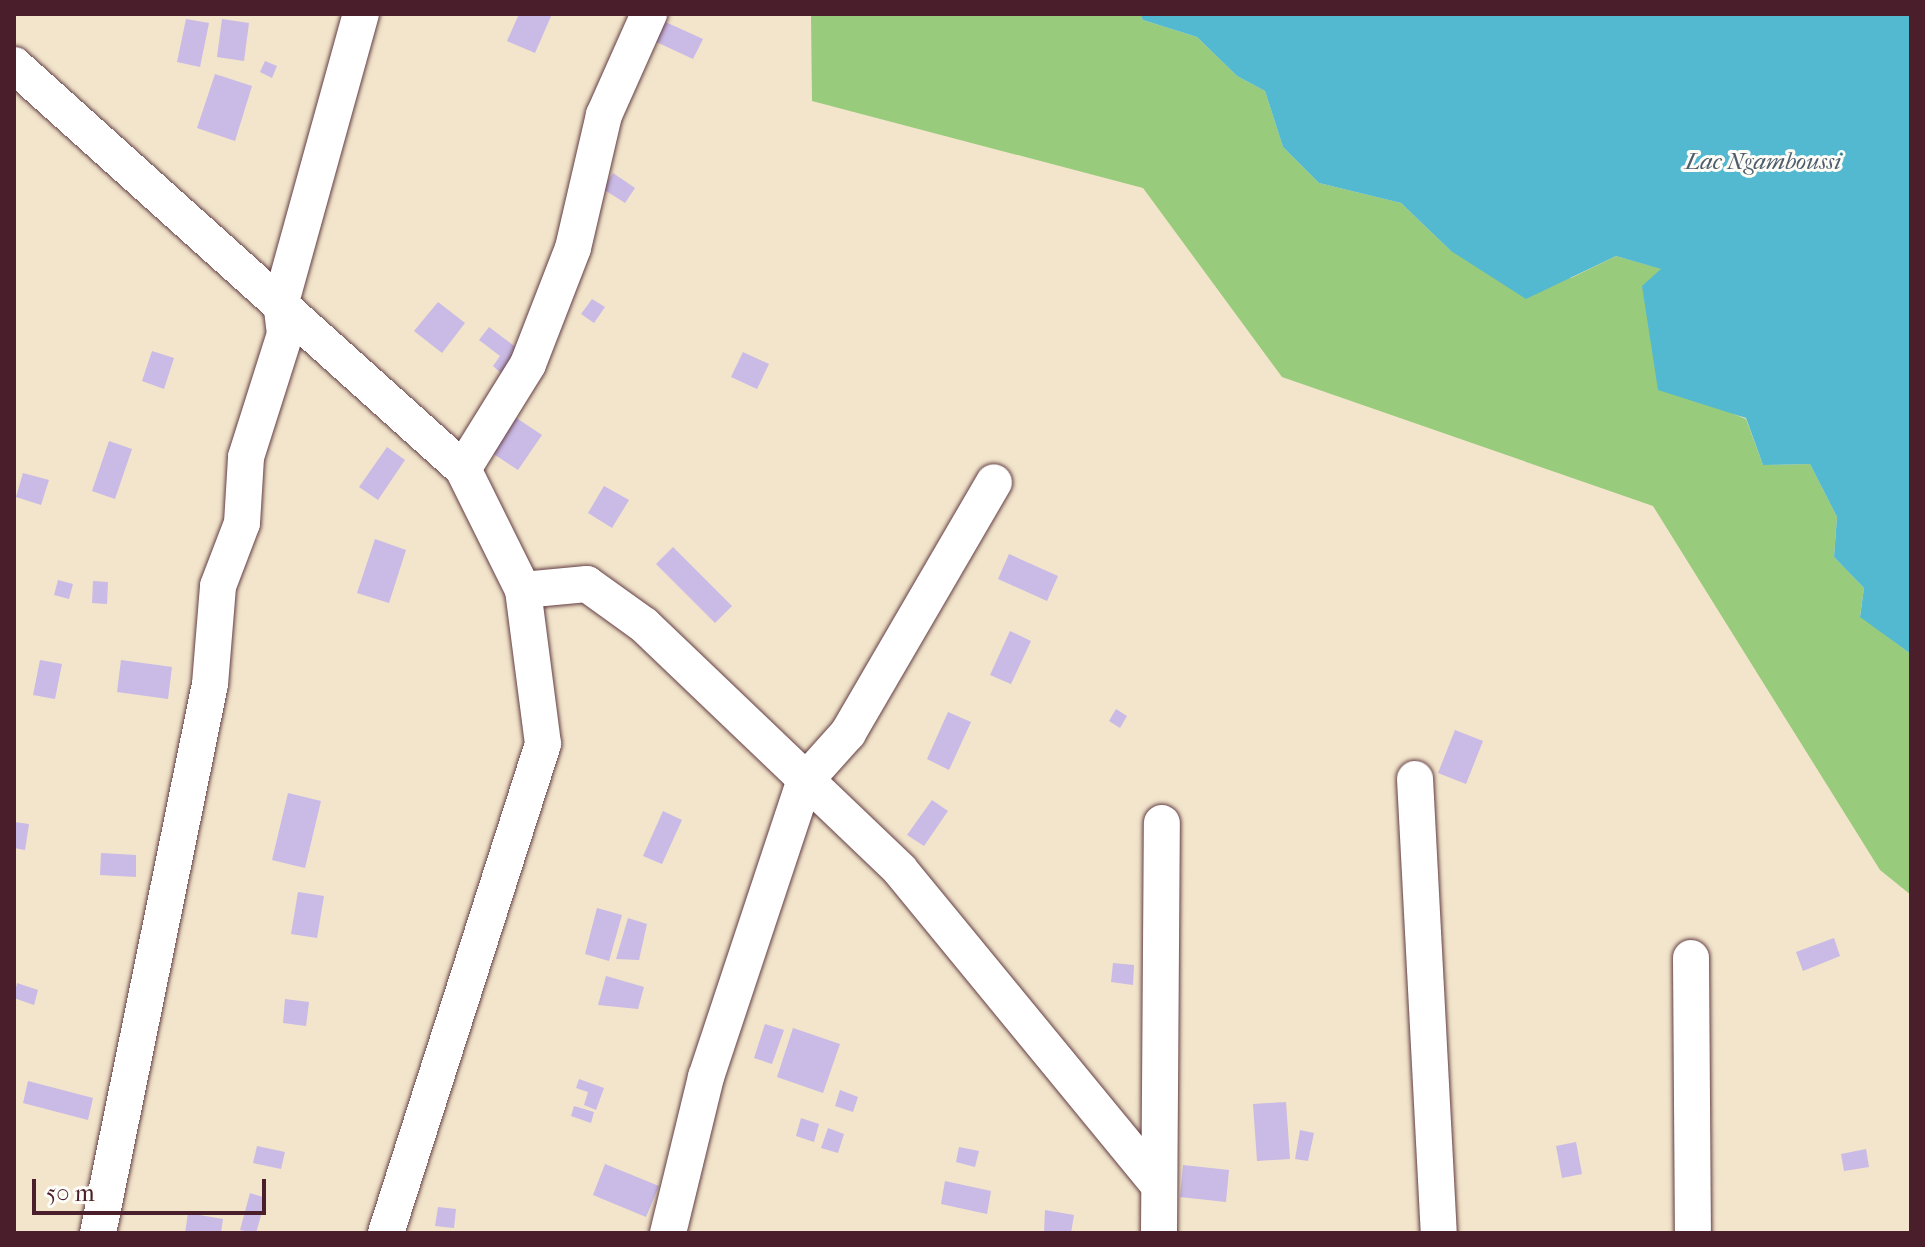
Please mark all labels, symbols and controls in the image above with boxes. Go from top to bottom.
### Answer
water label: Lac Ngamboussi [1685,148,1841,176]
scale bar [36,1163,270,1213]
text: 50 m [46,1179,95,1207]

